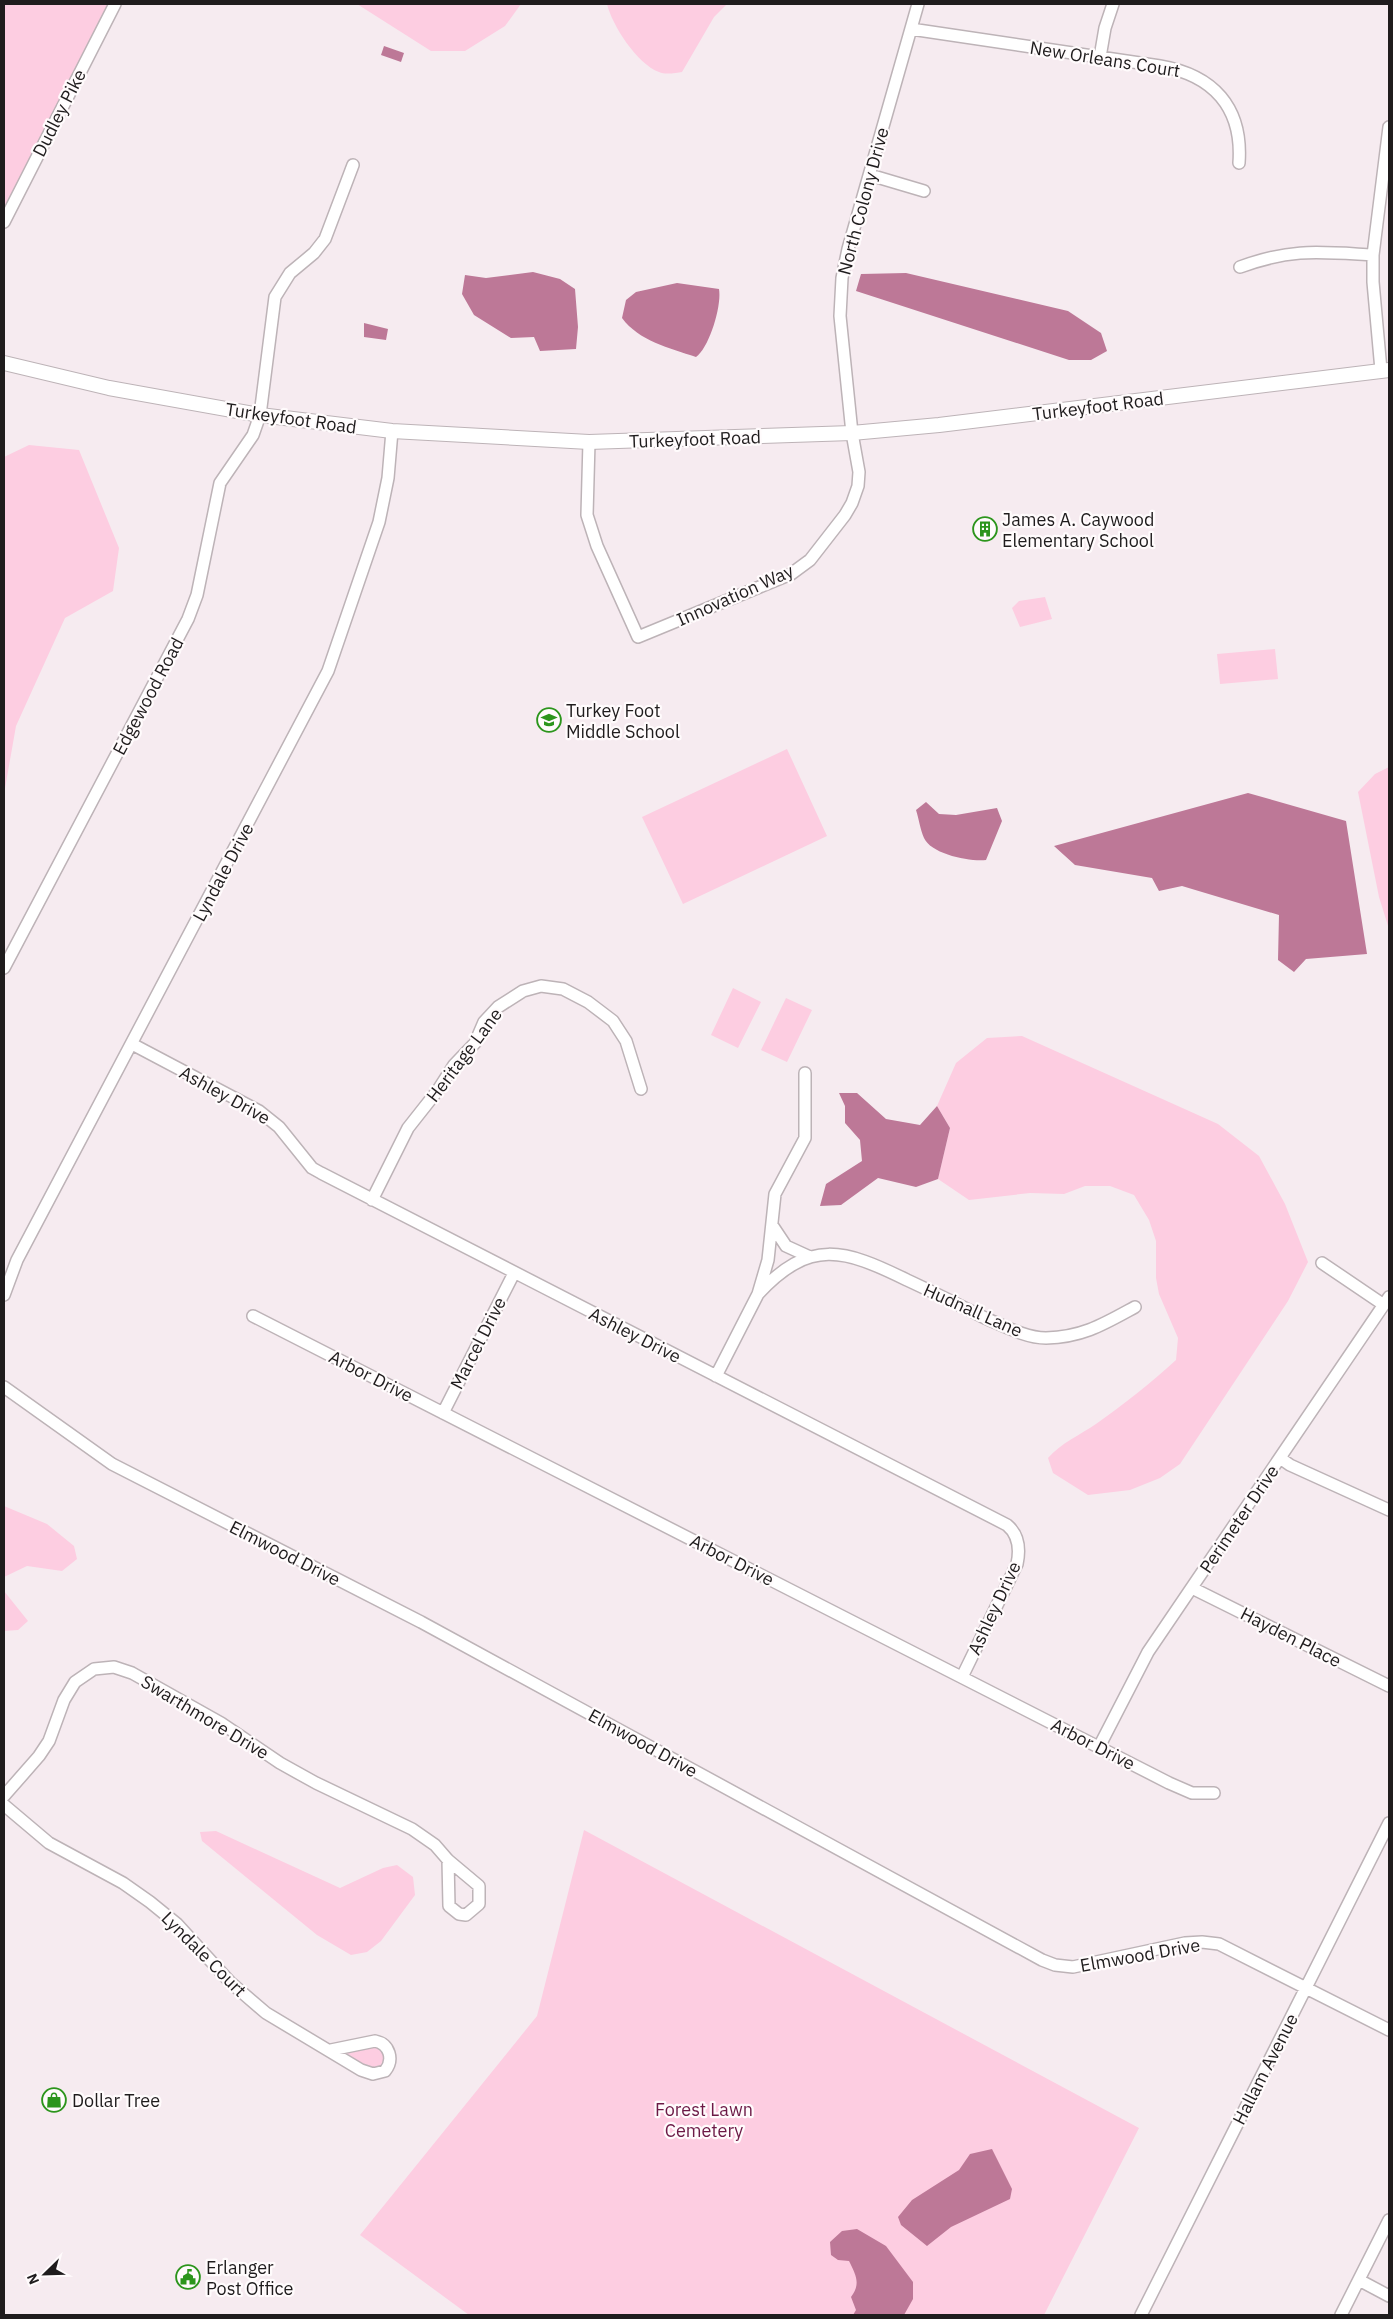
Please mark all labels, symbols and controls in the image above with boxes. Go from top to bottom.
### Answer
street label: New Orleans Court [1028,36,1182,82]
street label: Dudley Pike [27,65,91,161]
street label: North Colony Drive [832,125,894,277]
street label: Turkeyfoot Road [1031,387,1165,425]
street label: Turkeyfoot Road [224,397,358,439]
street label: Turkeyfoot Road [629,425,761,453]
place label: James A. Caywood Elementary School [1002,508,1154,552]
building icon: James A. Caywood Elementary School [972,516,998,542]
street label: Innovation Way [673,559,797,631]
street label: Edgewood Road [107,633,189,759]
place label: Turkey Foot Middle School [566,699,680,743]
school or university icon: Turkey Foot Middle School [536,707,562,733]
street label: Lyndale Drive [187,819,259,925]
street label: Heritage Lane [421,1003,507,1107]
street label: Ashley Drive [176,1061,275,1129]
street label: Hudnall Lane [920,1278,1026,1342]
street label: Marcel Drive [445,1293,511,1393]
street label: Ashley Drive [585,1302,685,1368]
street label: Arbor Drive [325,1345,417,1407]
street label: Perimeter Drive [1194,1460,1284,1578]
street label: Elmwood Drive [226,1515,344,1591]
street label: Arbor Drive [686,1529,778,1591]
street label: Ashley Drive [962,1558,1026,1658]
street label: Hayden Place [1237,1602,1345,1672]
street label: Swarthmore Drive [137,1670,273,1764]
street label: Elmwood Drive [584,1704,702,1783]
street label: Arbor Drive [1047,1713,1139,1775]
street label: Lyndale Court [157,1907,251,2001]
street label: Elmwood Drive [1078,1933,1202,1977]
street label: Hallam Avenue [1227,2009,1303,2128]
shop icon: Dollar Tree [41,2087,67,2113]
place label: Dollar Tree [72,2089,160,2112]
park label: Forest Lawn Cemetery [655,2098,753,2142]
north arrow [20,2249,70,2299]
place label: Erlanger Post Office [206,2256,294,2300]
public building icon: Erlanger Post Office [175,2264,201,2290]
text: N [23,2271,43,2287]

